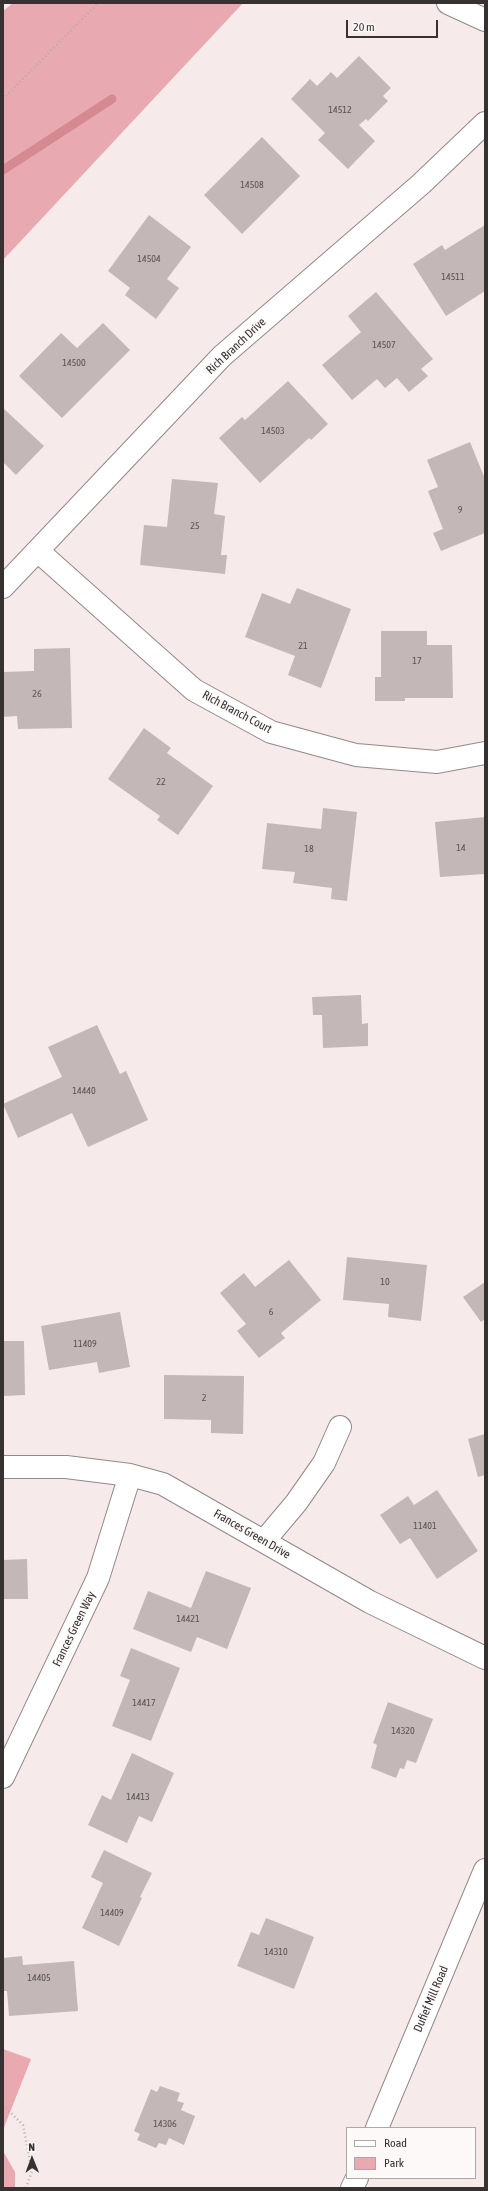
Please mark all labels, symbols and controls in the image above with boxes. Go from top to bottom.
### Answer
scale bar [348,12,440,38]
text: 20 m [353,20,375,34]
house number: 14512 [328,104,352,116]
house number: 14508 [240,179,264,191]
house number: 14504 [137,253,161,265]
house number: 14511 [441,271,465,283]
street label: Rich Branch Drive [203,315,269,377]
house number: 14507 [372,339,396,351]
house number: 14500 [62,357,86,369]
house number: 14503 [261,425,285,437]
house number: 9 [458,504,462,516]
house number: 25 [190,520,200,532]
house number: 21 [298,640,308,652]
house number: 17 [412,655,422,667]
house number: 26 [32,688,42,700]
street label: Rich Branch Court [200,688,274,736]
house number: 22 [156,776,166,788]
house number: 14 [456,842,466,854]
house number: 18 [304,843,314,855]
house number: 14440 [72,1085,96,1097]
house number: 10 [380,1276,390,1288]
house number: 6 [269,1306,273,1318]
house number: 11409 [73,1338,97,1350]
house number: 2 [202,1392,206,1404]
street label: Frances Green Drive [211,1506,293,1562]
house number: 11401 [413,1520,437,1532]
street label: Frances Green Way [50,1589,98,1669]
house number: 14421 [176,1613,200,1625]
house number: 14417 [132,1697,156,1709]
house number: 14320 [391,1725,415,1737]
house number: 14413 [126,1791,150,1803]
house number: 14409 [100,1907,124,1919]
house number: 14310 [264,1946,288,1958]
street label: Dufief Mill Road [411,1964,451,2034]
house number: 14405 [27,1972,51,1984]
house number: 14306 [153,2118,177,2130]
legend [346,2127,476,2179]
text: Road [384,2136,407,2150]
north arrow [12,2139,52,2179]
text: N [28,2141,35,2153]
text: Park [384,2156,404,2170]

